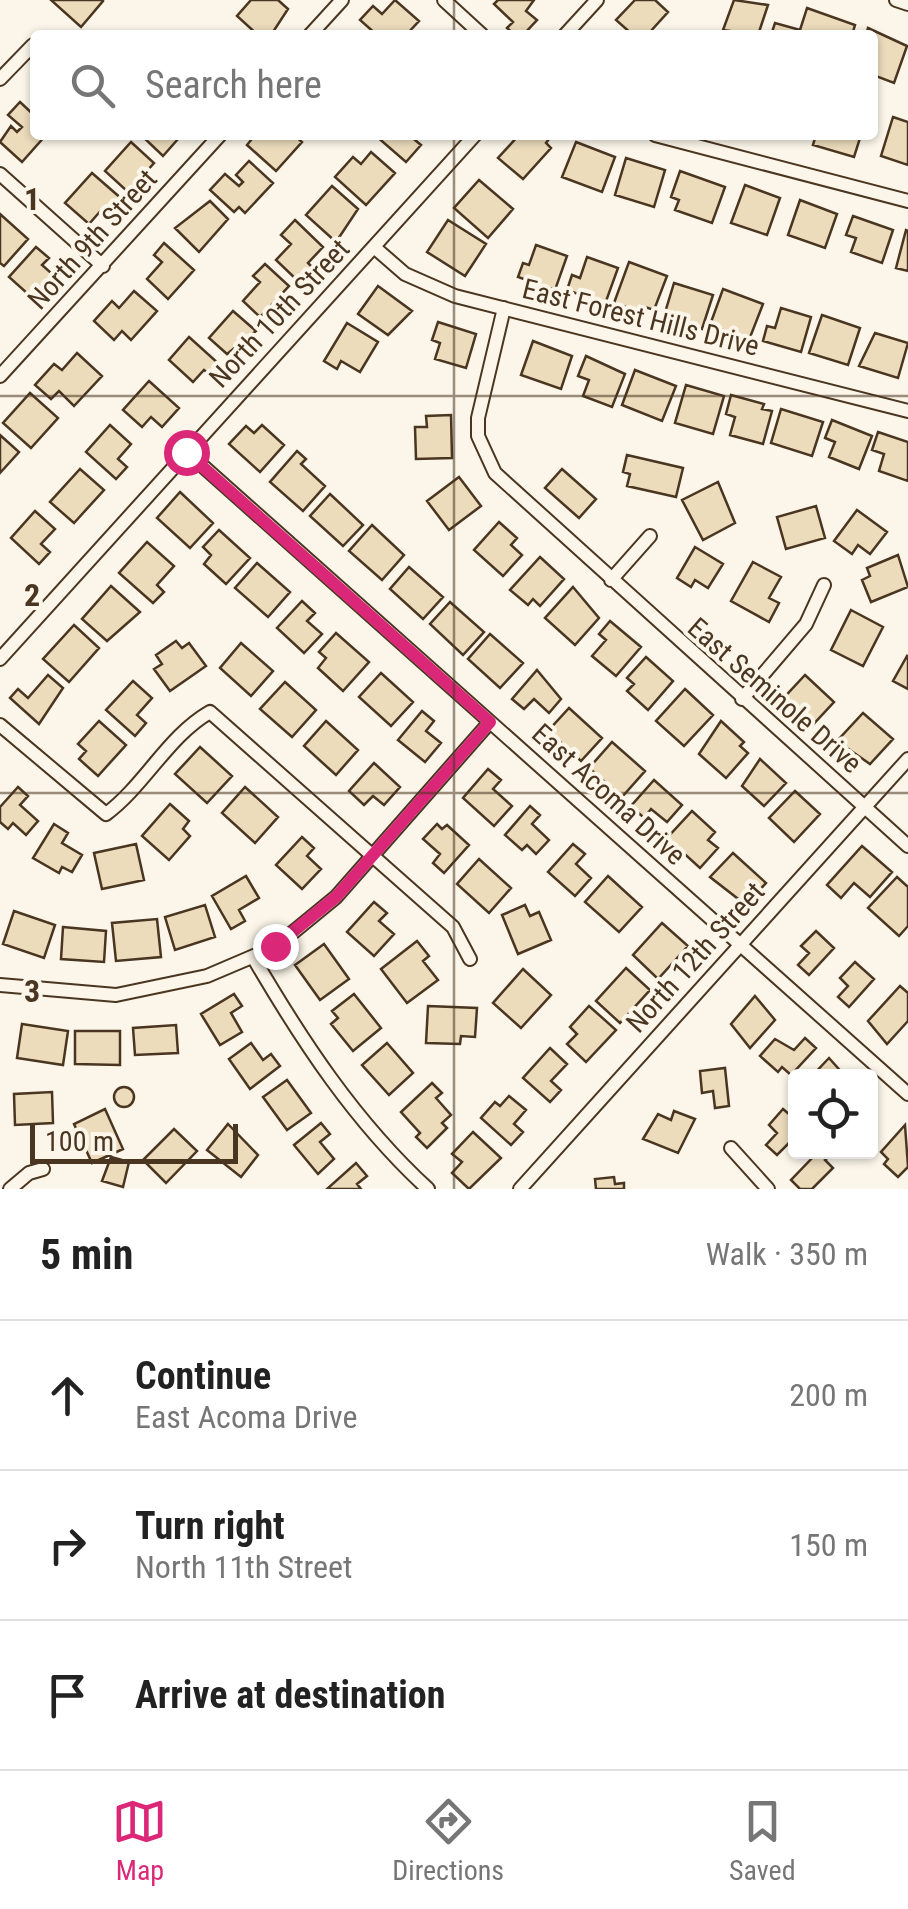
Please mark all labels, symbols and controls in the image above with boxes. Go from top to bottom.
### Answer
search box [30,30,878,140]
icon: search [65,58,120,113]
text: Search here [145,63,322,107]
street label: North 9th Street [21,163,164,316]
text: 1 [24,180,40,218]
street label: North 10th Street [202,232,356,394]
street label: East Forest Hills Drive [519,272,763,363]
route start [164,430,210,476]
text: 2 [24,576,40,614]
street label: East Seminole Drive [681,611,868,780]
street label: East Acoma Drive [525,717,692,872]
street label: North 12th Street [619,876,771,1039]
route end [253,924,299,970]
text: 3 [24,972,40,1010]
map controls [788,1069,878,1159]
button: locate [788,1069,878,1159]
scale bar [30,1119,238,1164]
text: 100 m [45,1125,114,1158]
text: 5 min [40,1230,133,1279]
text: Walk · 350 m [706,1235,868,1273]
text: Continue [135,1354,271,1398]
icon: ahead [40,1368,95,1423]
text: 200 m [789,1376,868,1414]
text: East Acoma Drive [135,1398,358,1436]
text: Turn right [135,1504,285,1548]
icon: right [40,1518,95,1573]
text: 150 m [789,1526,868,1564]
text: North 11th Street [135,1548,353,1586]
icon: arrive [40,1668,95,1723]
text: Arrive at destination [135,1673,445,1717]
tab: Map [112,1794,167,1887]
tab: Directions [392,1794,504,1887]
tab: Saved [729,1794,796,1887]

